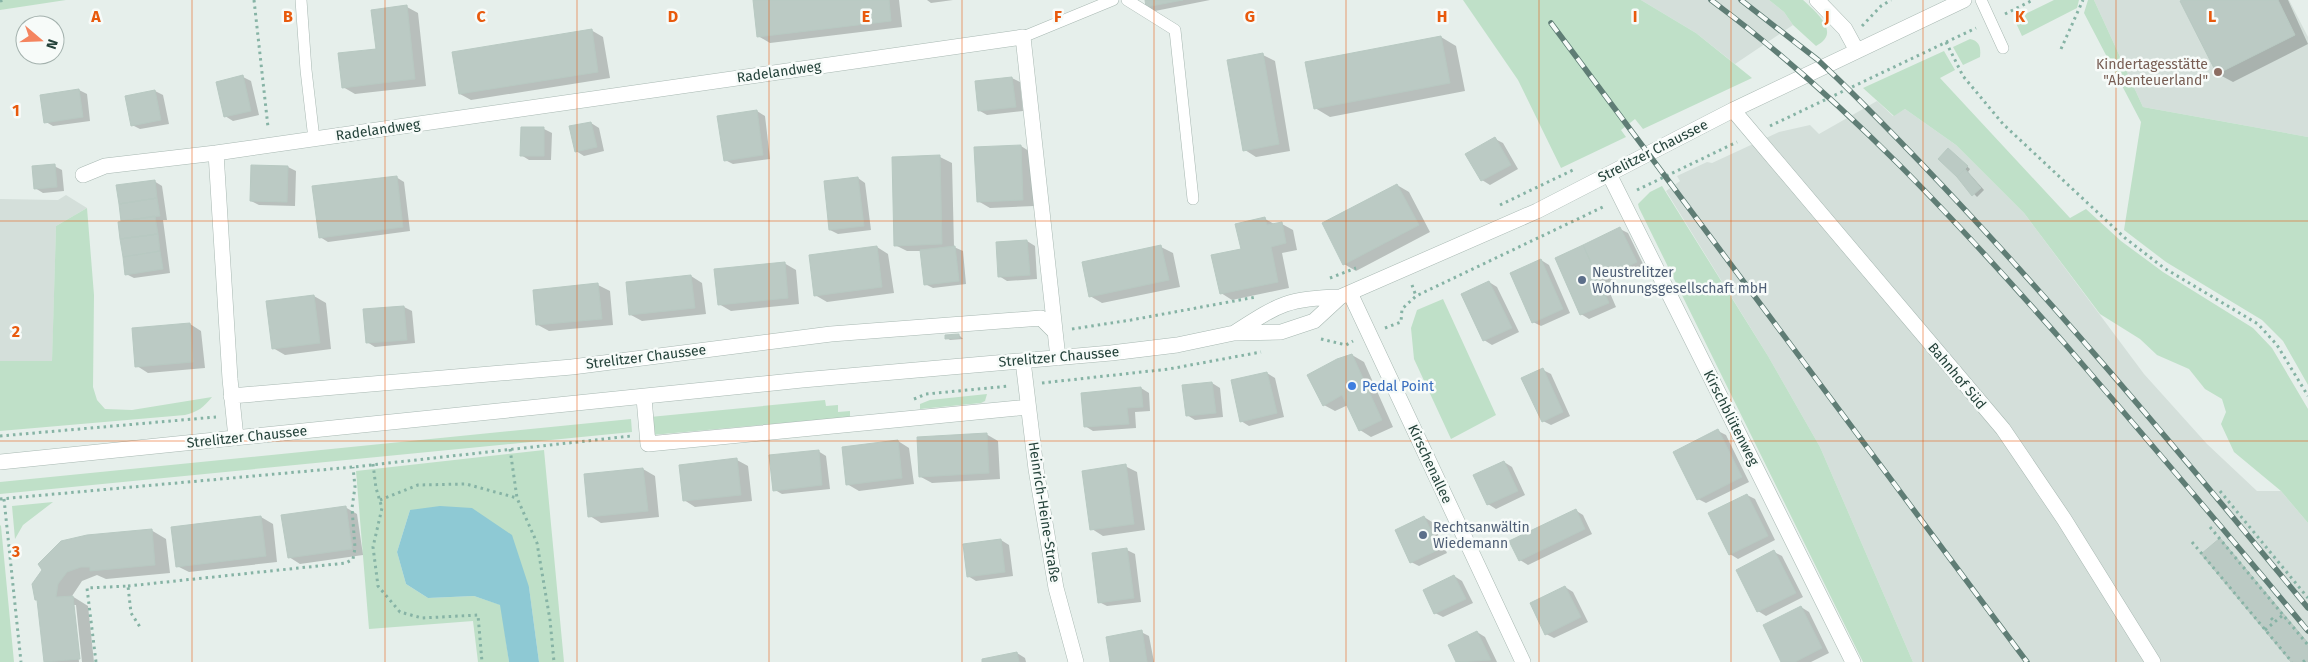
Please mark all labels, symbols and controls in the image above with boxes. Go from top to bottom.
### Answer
text: A [90,7,101,26]
text: B [283,7,293,26]
text: C [476,7,486,26]
text: D [668,7,678,26]
text: E [862,7,870,26]
text: F [1054,7,1062,26]
text: G [1245,7,1255,26]
text: H [1437,7,1447,26]
text: I [1633,7,1637,26]
text: J [1823,7,1830,26]
text: K [2015,7,2026,26]
text: L [2208,7,2216,26]
north arrow [15,15,65,65]
text: N [42,37,61,51]
place label: Kindertagesstätte "Abenteuerland" [2096,56,2208,89]
street label: Radelandweg [736,58,823,86]
marker: Kindertagesstätte "Abenteuerland" [2212,66,2224,78]
text: 1 [12,101,20,120]
street label: Radelandweg [335,116,422,144]
street label: Strelitzer Chaussee [1595,116,1711,186]
place label: Neustrelitzer Wohnungsgesellschaft mbH [1592,264,1767,297]
marker: Neustrelitzer Wohnungsgesellschaft mbH [1576,274,1588,286]
text: 2 [12,322,20,341]
street label: Bahnhof Süd [1924,339,1990,413]
street label: Strelitzer Chaussee [585,341,707,373]
street label: Strelitzer Chaussee [998,343,1120,371]
street label: Kirschblütenweg [1700,367,1763,469]
place label: Pedal Point [1362,378,1435,395]
marker: Pedal Point [1346,380,1358,392]
street label: Strelitzer Chaussee [186,422,308,452]
street label: Kirschenallee [1404,422,1456,506]
street label: Heinrich-Heine-Straße [1024,440,1064,584]
place label: Rechtsanwältin Wiedemann [1433,519,1530,552]
marker: Rechtsanwältin Wiedemann [1417,529,1429,541]
text: 3 [11,542,20,561]

